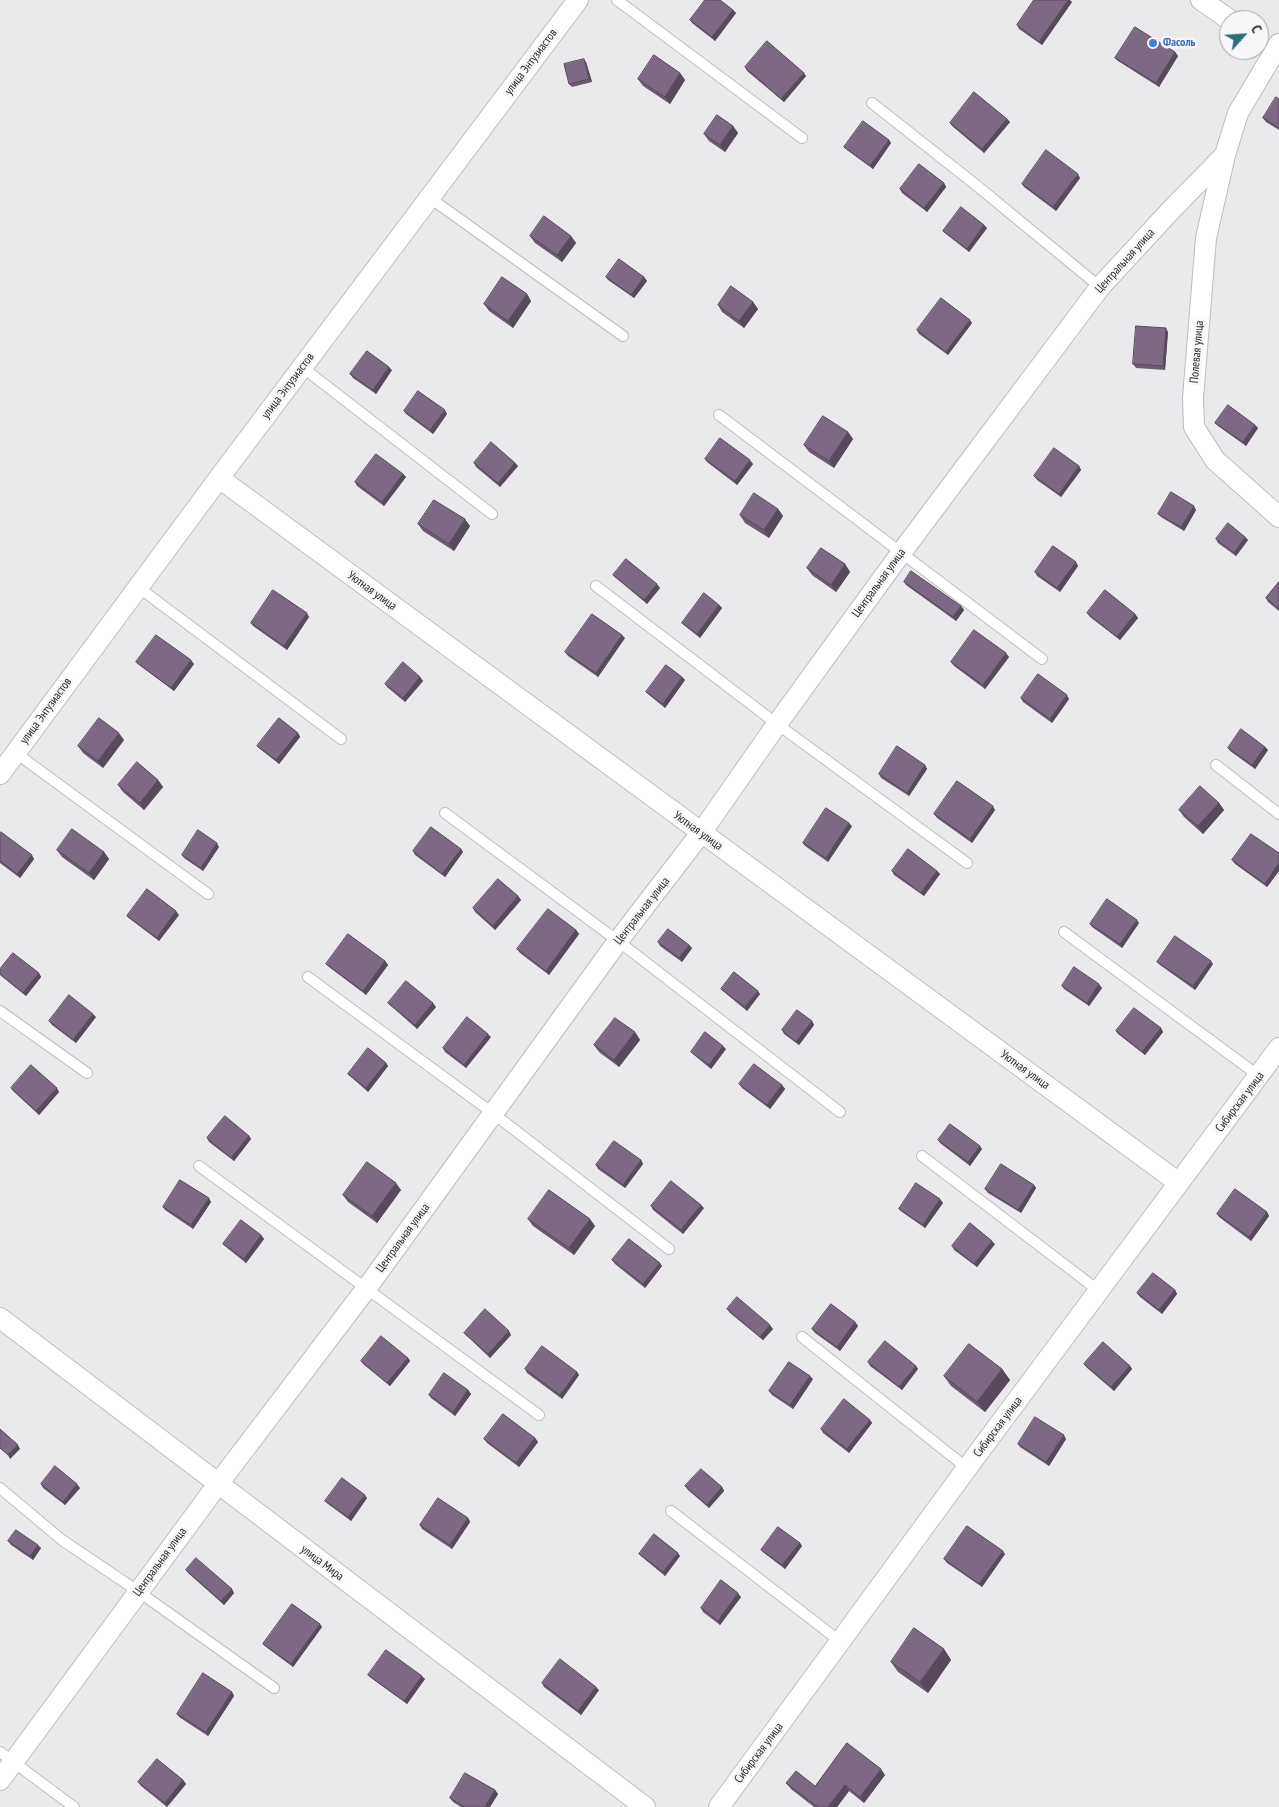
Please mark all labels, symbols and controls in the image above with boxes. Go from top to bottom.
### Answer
north arrow [1219,10,1269,60]
text: С [1247,22,1266,36]
street label: улица Энтузиастов [502,26,560,98]
place label: Фасоль [1163,36,1196,50]
marker: Фасоль [1147,37,1159,49]
street label: Центральная улица [1092,226,1158,296]
street label: Полевая улица [1187,320,1207,384]
street label: улица Энтузиастов [259,350,317,422]
street label: Центральная улица [849,546,909,620]
street label: Уютная улица [345,568,399,614]
street label: улица Энтузиастов [17,675,75,747]
street label: Уютная улица [671,808,725,854]
street label: Центральная улица [611,874,673,948]
street label: Уютная улица [998,1047,1052,1093]
street label: Сибирская улица [1213,1069,1267,1135]
street label: Центральная улица [373,1201,433,1275]
street label: Сибирская улица [971,1394,1025,1460]
street label: Центральная улица [130,1525,190,1599]
street label: улица Мира [298,1542,346,1584]
street label: Сибирская улица [732,1720,786,1786]

